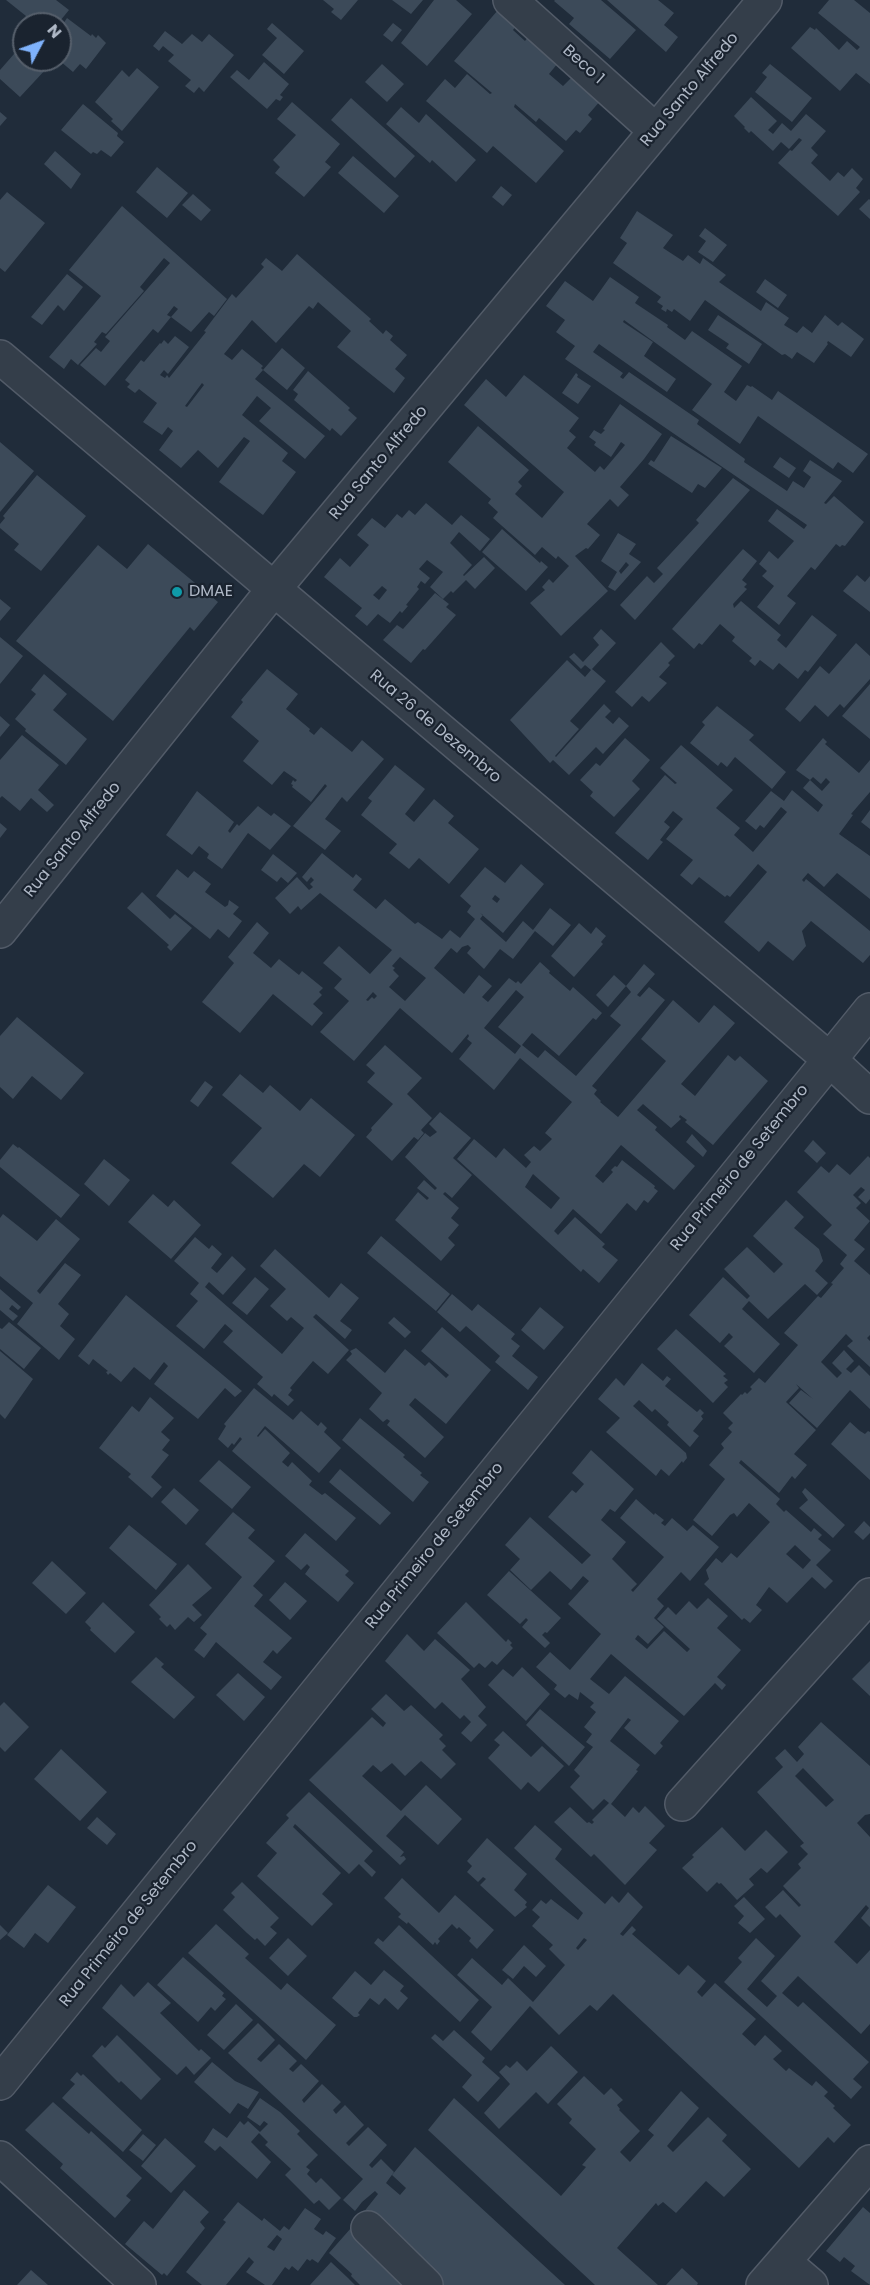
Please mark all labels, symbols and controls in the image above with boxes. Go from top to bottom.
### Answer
north arrow [12,12,72,72]
text: N [42,19,67,43]
street label: Rua Santo Alfredo [637,29,743,151]
street label: Beco 1 [558,41,608,89]
street label: Rua Santo Alfredo [326,402,432,524]
place label: DMAE [189,582,233,602]
marker: DMAE [170,585,184,599]
street label: Rua 26 de Dezembro [365,666,505,788]
street label: Rua Santo Alfredo [21,778,125,902]
street label: Rua Primeiro de Setembro [667,1081,813,1255]
street label: Rua Primeiro de Setembro [362,1459,508,1633]
street label: Rua Primeiro de Setembro [56,1837,202,2011]

